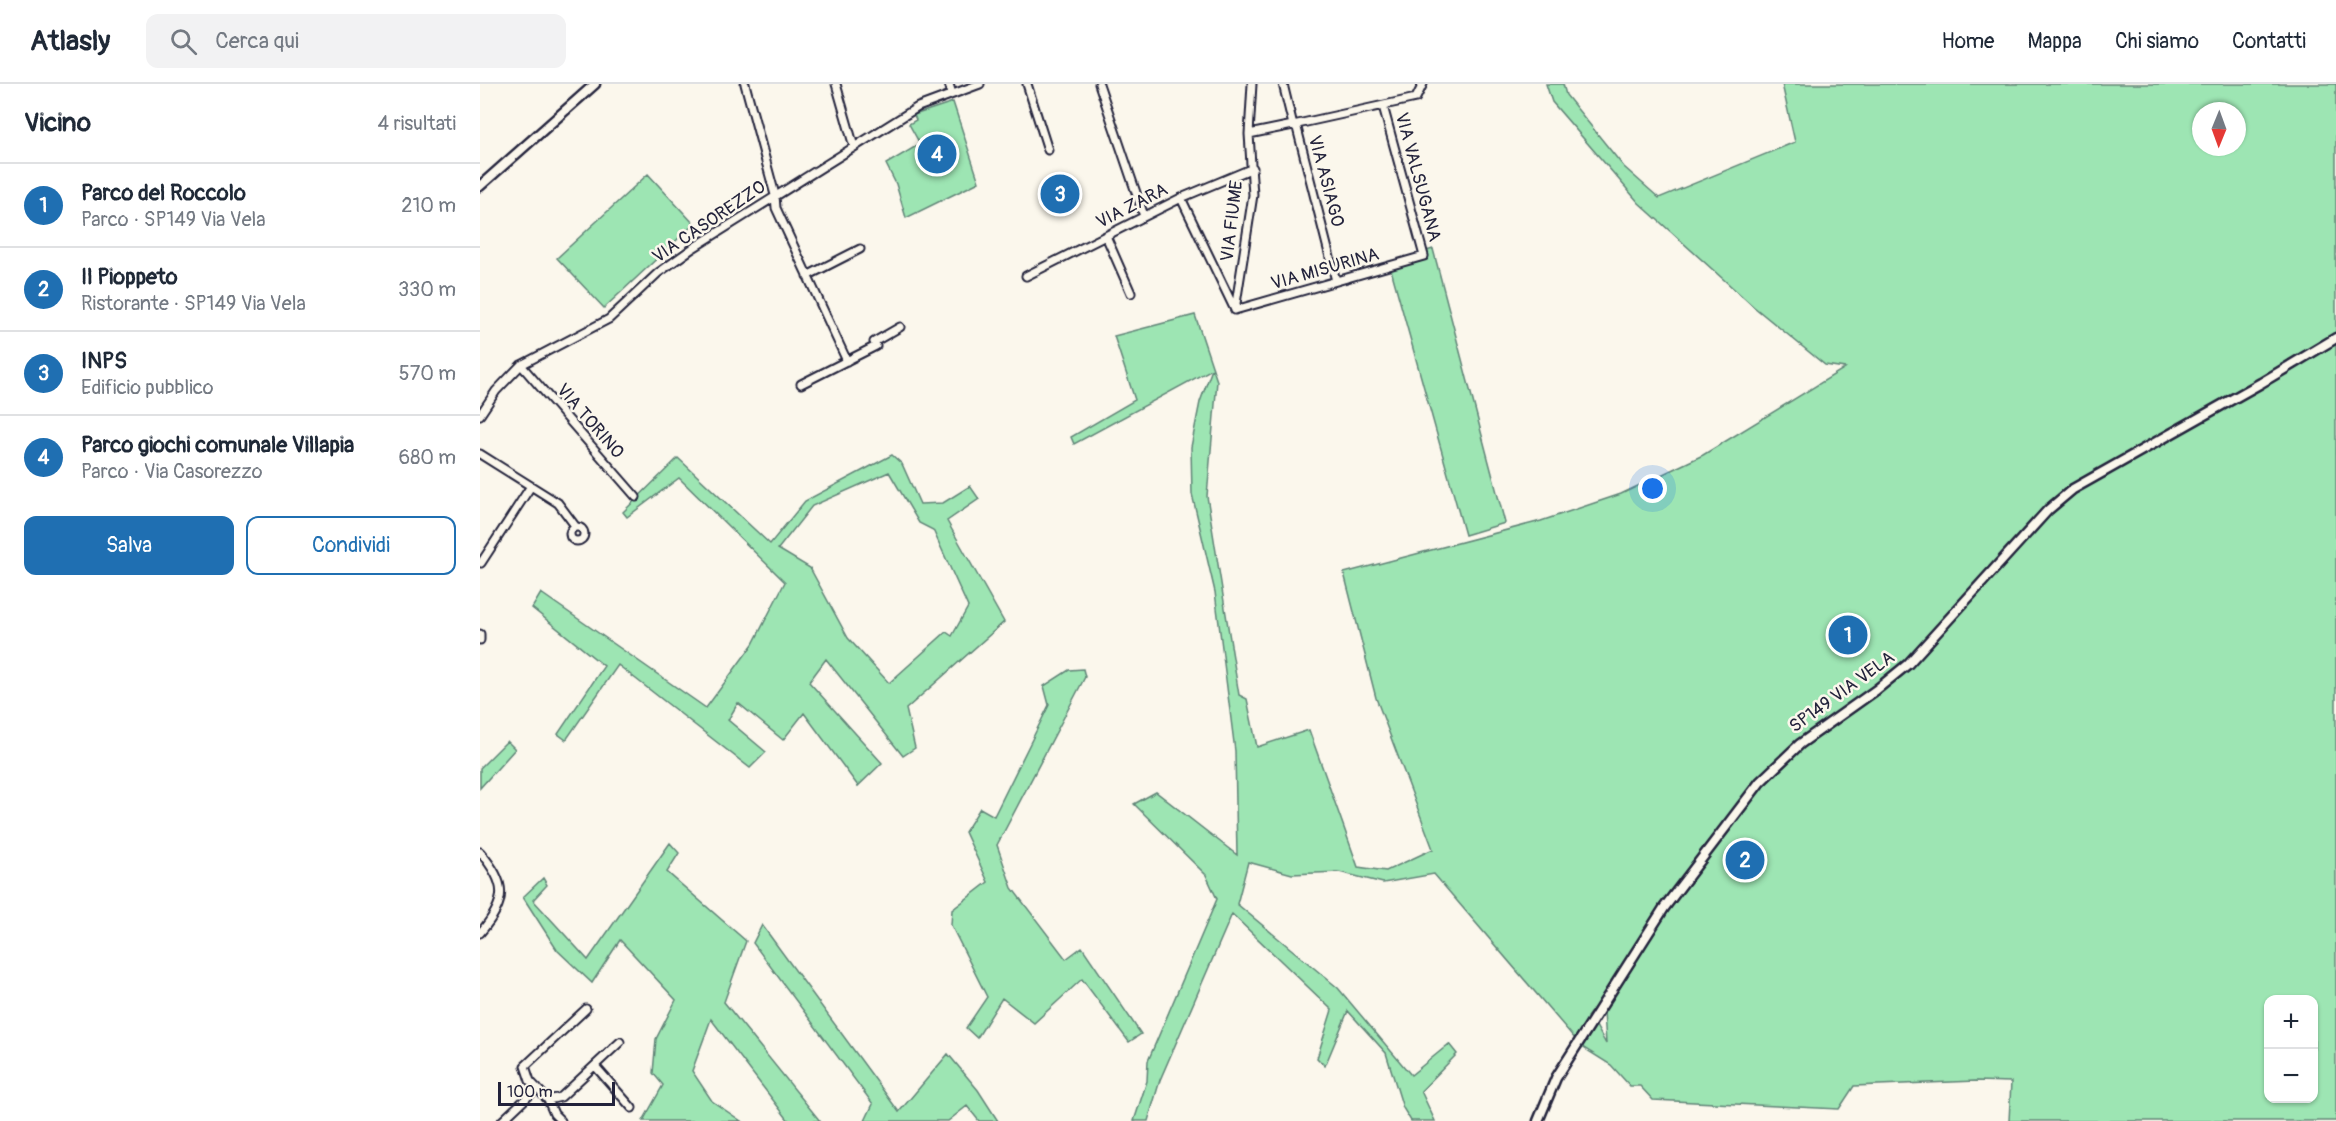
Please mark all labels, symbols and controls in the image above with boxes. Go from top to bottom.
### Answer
search box [146,14,566,68]
text: Atlasly [30,24,110,59]
icon: search [167,25,200,58]
text: Cerca qui [215,27,299,55]
text: Home [1941,28,1994,55]
text: Mappa [2027,28,2082,55]
text: Chi siamo [2115,28,2199,55]
text: Contatti [2232,28,2306,55]
north arrow [2192,102,2246,156]
text: Vicino [24,107,91,139]
street label: VIA VALSUGANA [1390,110,1446,244]
text: 4 risultati [378,111,456,136]
pin: 4 [918,132,956,176]
street label: VIA ASIAGO [1303,133,1349,229]
pin: 3 [1040,172,1080,216]
street label: VIA CASOREZZO [648,176,770,268]
street label: VIA ZARA [1092,178,1172,234]
text: Parco del Roccolo [81,179,246,207]
street label: VIA FIUME [1216,179,1248,263]
text: 1 [40,193,47,218]
text: 210 m [401,193,456,218]
text: Parco · SP149 Via Vela [81,207,266,232]
street label: VIA MISURINA [1268,243,1382,295]
text: Il Pioppeto [81,263,178,291]
text: 2 [38,277,49,302]
text: 330 m [398,277,456,302]
text: Ristorante · SP149 Via Vela [81,291,306,316]
text: INPS [81,347,127,375]
text: 3 [38,361,49,386]
text: 570 m [399,361,456,386]
text: Edificio pubblico [81,375,214,400]
street label: VIA TORINO [551,379,629,463]
text: Parco giochi comunale Villapia [81,431,354,459]
text: 4 [38,445,49,470]
text: 680 m [399,445,456,470]
text: Parco · Via Casorezzo [81,459,262,484]
your location [1638,474,1667,503]
button: Salva [24,516,234,575]
button: Condividi [246,516,456,575]
pin: 1 [1828,612,1868,658]
street label: SP149 VIA VELA [1785,646,1899,738]
pin: 2 [1726,838,1764,882]
map controls [2264,995,2318,1103]
button: + [2264,995,2318,1049]
button: − [2264,1049,2318,1103]
scale bar [498,1079,615,1106]
text: 100 m [507,1082,553,1102]

